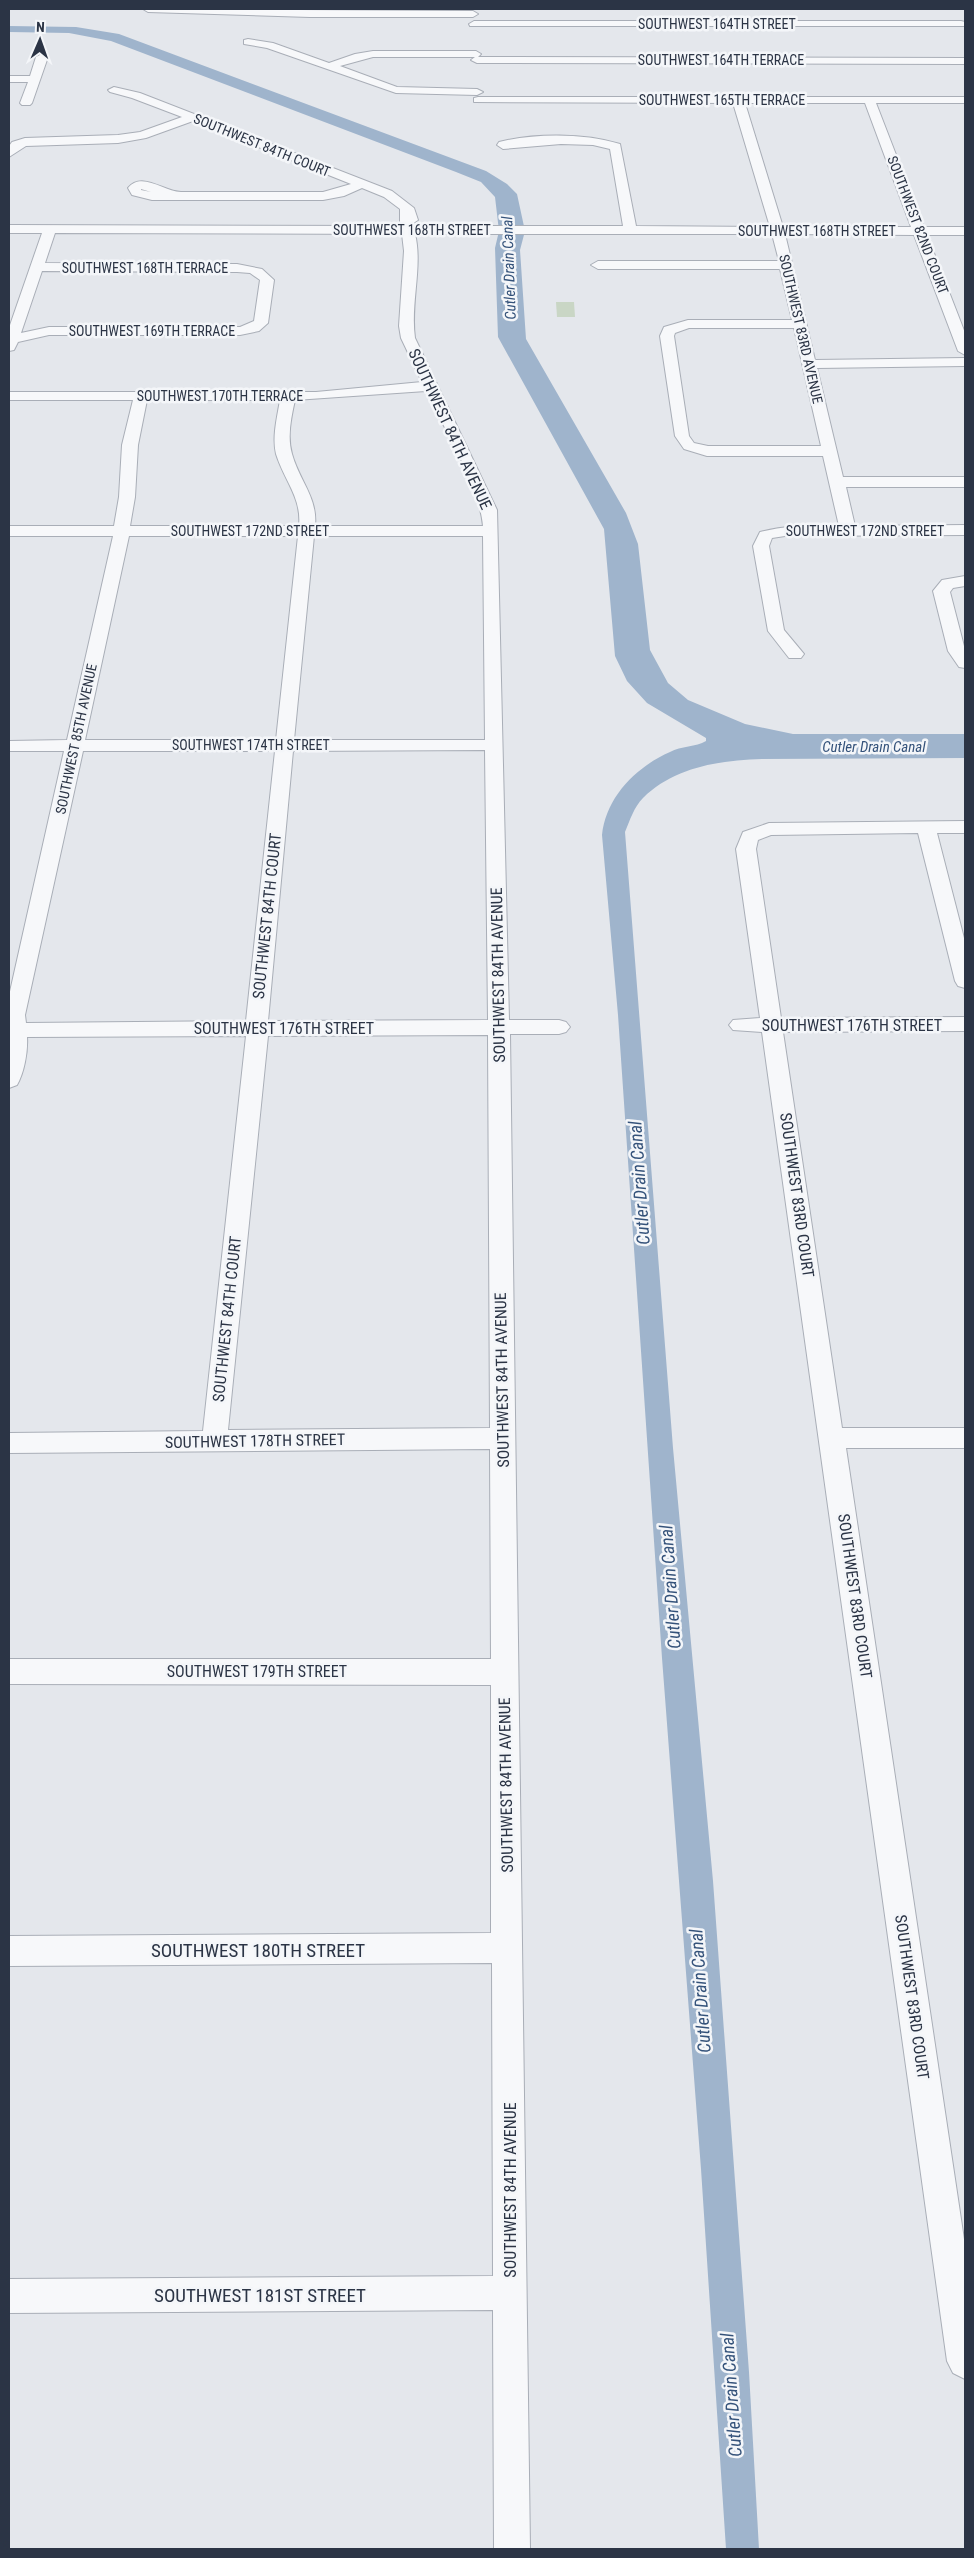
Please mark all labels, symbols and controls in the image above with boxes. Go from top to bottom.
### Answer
north arrow [15,15,65,65]
street label: SOUTHWEST 164TH STREET [638,16,796,32]
text: N [36,19,45,35]
street label: SOUTHWEST 164TH TERRACE [638,52,804,68]
street label: SOUTHWEST 165TH TERRACE [639,92,805,108]
street label: SOUTHWEST 84TH COURT [191,110,333,180]
street label: SOUTHWEST 82ND COURT [884,154,952,296]
water label: Cutler Drain Canal [498,215,520,320]
street label: SOUTHWEST 168TH STREET [333,222,491,238]
street label: SOUTHWEST 168TH STREET [738,223,896,239]
street label: SOUTHWEST 83RD AVENUE [776,253,826,405]
street label: SOUTHWEST 168TH TERRACE [62,260,228,276]
street label: SOUTHWEST 169TH TERRACE [69,323,235,339]
street label: SOUTHWEST 84TH AVENUE [404,346,496,513]
street label: SOUTHWEST 170TH TERRACE [137,388,303,404]
street label: SOUTHWEST 172ND STREET [171,523,329,539]
street label: SOUTHWEST 172ND STREET [786,523,944,539]
street label: SOUTHWEST 85TH AVENUE [52,662,100,816]
street label: SOUTHWEST 174TH STREET [172,737,330,753]
water label: Cutler Drain Canal [822,738,926,756]
street label: SOUTHWEST 84TH COURT [249,832,285,1000]
street label: SOUTHWEST 84TH AVENUE [487,887,509,1063]
street label: SOUTHWEST 176TH STREET [762,1016,942,1035]
street label: SOUTHWEST 176TH STREET [194,1019,374,1038]
street label: SOUTHWEST 83RD COURT [776,1111,818,1279]
water label: Cutler Drain Canal [624,1119,654,1246]
street label: SOUTHWEST 84TH COURT [209,1235,245,1403]
street label: SOUTHWEST 84TH AVENUE [491,1292,513,1468]
street label: SOUTHWEST 178TH STREET [165,1430,345,1452]
street label: SOUTHWEST 83RD COURT [834,1512,876,1680]
water label: Cutler Drain Canal [655,1523,685,1650]
street label: SOUTHWEST 179TH STREET [167,1662,347,1681]
street label: SOUTHWEST 84TH AVENUE [495,1697,517,1873]
street label: SOUTHWEST 83RD COURT [891,1913,933,2081]
water label: Cutler Drain Canal [685,1927,715,2054]
street label: SOUTHWEST 180TH STREET [151,1939,365,1962]
street label: SOUTHWEST 84TH AVENUE [501,2102,520,2278]
street label: SOUTHWEST 181ST STREET [154,2284,366,2307]
water label: Cutler Drain Canal [716,2331,746,2458]

